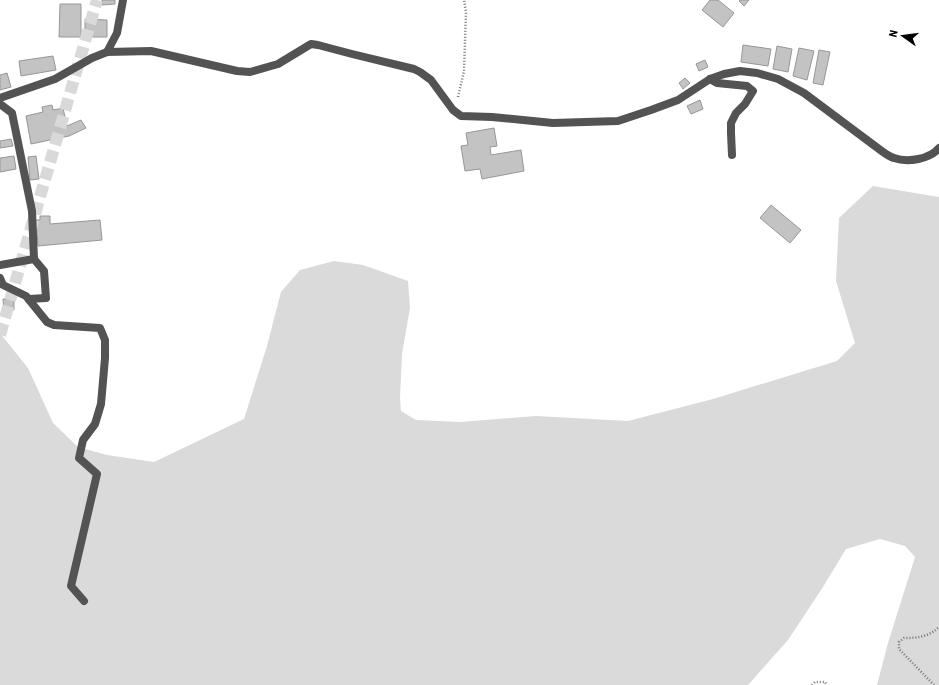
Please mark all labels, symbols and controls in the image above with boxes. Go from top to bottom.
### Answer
north arrow [883,16,923,56]
text: N [887,29,901,39]

